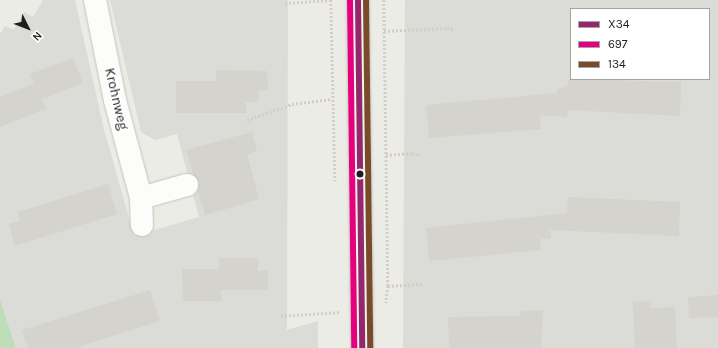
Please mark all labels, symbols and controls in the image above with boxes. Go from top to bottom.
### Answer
north arrow [8,8,48,48]
legend [570,8,710,80]
text: X34 [608,17,630,31]
text: N [30,29,45,44]
text: 697 [608,37,627,51]
text: 134 [608,57,626,71]
street label: Krohnweg [101,66,131,132]
unlabelled marker [355,169,365,179]

